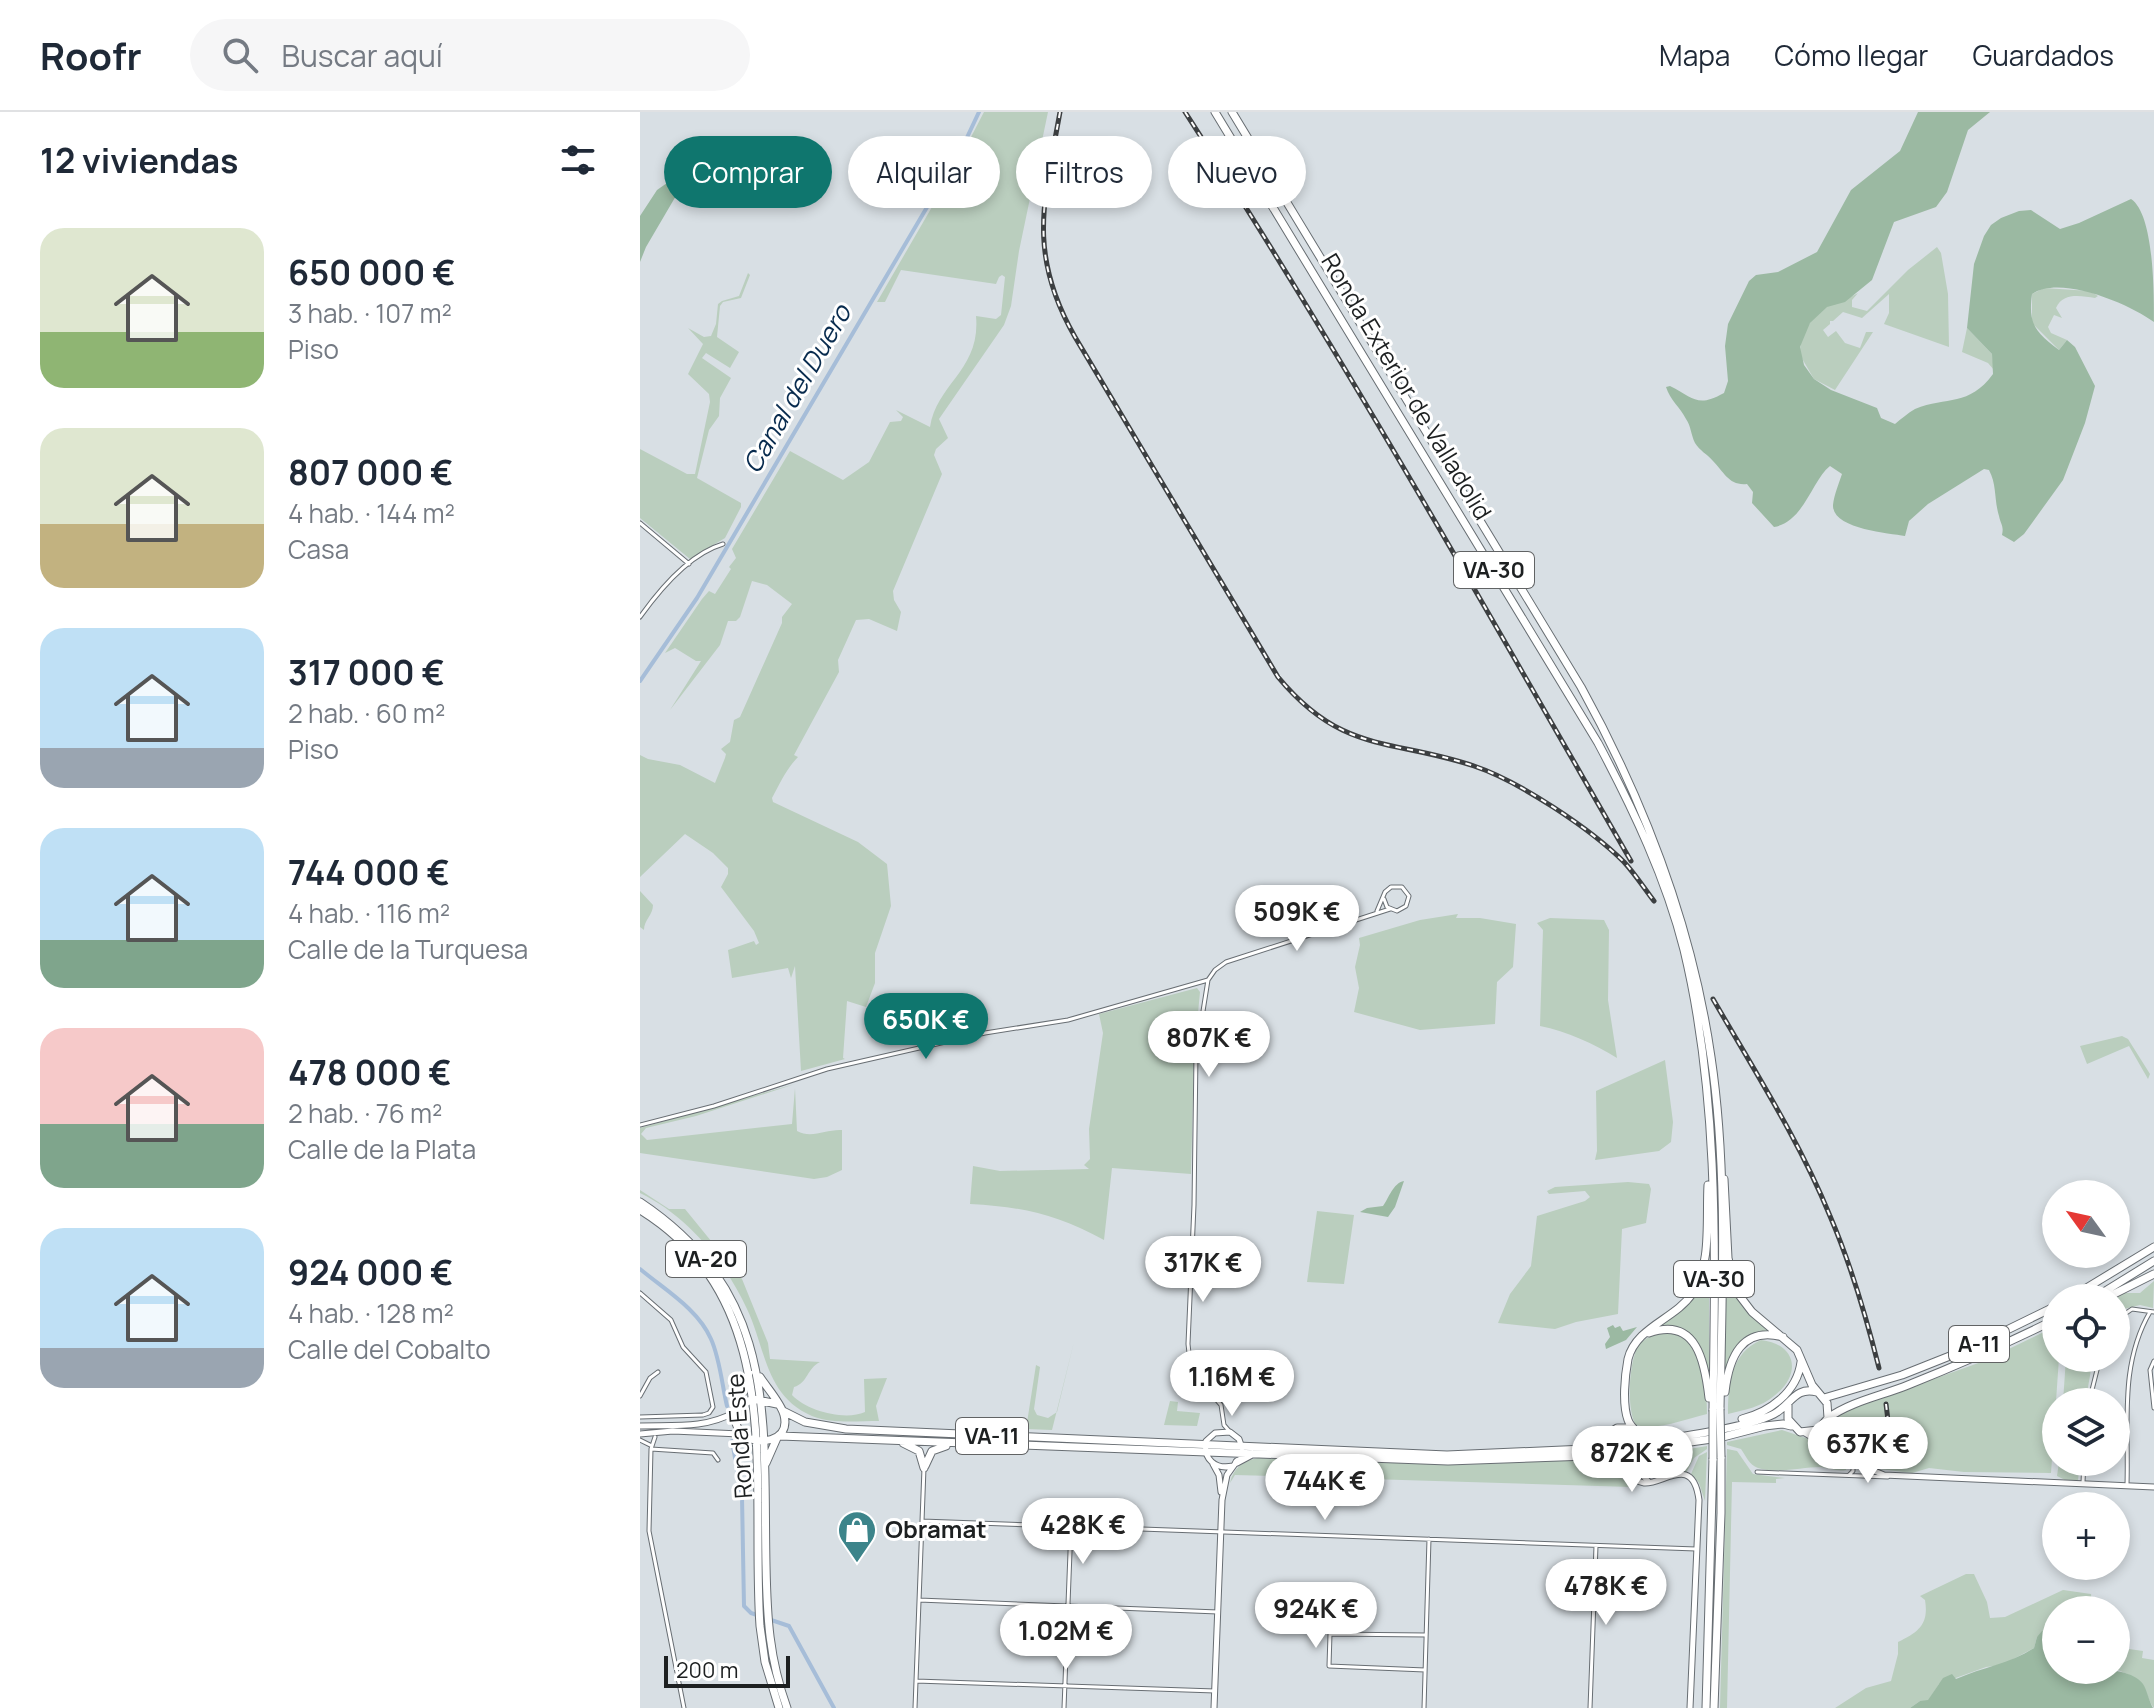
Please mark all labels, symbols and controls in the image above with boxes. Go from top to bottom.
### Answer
search box [190,19,750,91]
text: Roofr [40,29,142,81]
icon: search [218,33,262,77]
text: Buscar aquí [282,35,443,76]
text: Mapa [1659,36,1730,74]
text: Cómo llegar [1774,36,1928,74]
text: Guardados [1972,36,2114,74]
chip: Comprar [664,136,832,208]
chip: Alquilar [848,136,1000,208]
chip: Filtros [1016,136,1152,208]
chip: Nuevo [1168,136,1306,208]
text: 12 viviendas [40,137,239,183]
icon: filters [556,138,600,182]
street label: Ronda Exterior de Valladolid [1314,247,1500,526]
text: 650 000 € [288,249,455,295]
icon: home [104,260,200,356]
text: 3 hab. · 107 m² [288,295,452,331]
water label: Canal del Duero [733,296,860,479]
text: Piso [288,331,339,367]
text: 807 000 € [288,449,453,495]
icon: home [104,460,200,556]
text: 4 hab. · 144 m² [288,495,455,531]
text: Casa [288,531,349,567]
road number: VA-30 [1454,552,1534,588]
text: 317 000 € [288,649,445,695]
icon: home [104,660,200,756]
text: 2 hab. · 60 m² [288,695,445,731]
text: Piso [288,731,339,767]
text: 744 000 € [288,849,450,895]
icon: home [104,860,200,956]
pin: 509K € [1232,885,1362,953]
text: 509K € [1253,893,1341,929]
text: 4 hab. · 116 m² [288,895,450,931]
text: Calle de la Turquesa [288,931,528,967]
pin: 650K € [861,993,991,1061]
text: 650K € [882,1001,970,1037]
pin: 807K € [1144,1011,1274,1079]
text: 807K € [1166,1019,1252,1055]
text: 478 000 € [288,1049,452,1095]
icon: home [104,1060,200,1156]
text: 2 hab. · 76 m² [288,1095,443,1131]
text: Calle de la Plata [288,1131,476,1167]
north arrow [2042,1180,2130,1268]
map controls [2042,1180,2130,1684]
pin: 317K € [1138,1236,1268,1304]
road number: VA-20 [666,1241,746,1277]
text: 317K € [1163,1244,1243,1280]
text: 924 000 € [288,1249,453,1295]
icon: home [104,1260,200,1356]
road number: VA-30 [1674,1261,1754,1297]
button: locate [2042,1284,2130,1372]
text: 4 hab. · 128 m² [288,1295,454,1331]
road number: A-11 [1949,1326,2009,1362]
text: Calle del Cobalto [288,1331,491,1367]
pin: 1.16M € [1158,1350,1306,1418]
text: 1.16M € [1188,1358,1276,1394]
street label: Ronda Este [718,1372,759,1500]
button: layers [2042,1388,2130,1476]
pin: 637K € [1803,1417,1933,1485]
road number: VA-11 [956,1418,1028,1454]
text: 637K € [1826,1425,1910,1461]
pin: 872K € [1567,1426,1697,1494]
text: 872K € [1590,1434,1674,1470]
pin: 744K € [1260,1454,1390,1522]
text: 744K € [1283,1462,1367,1498]
button: + [2042,1492,2130,1580]
pin: 428K € [1018,1498,1148,1566]
text: 428K € [1040,1506,1126,1542]
shop icon: Obramat [836,1509,878,1564]
place label: Obramat [885,1512,987,1545]
pin: 478K € [1541,1559,1671,1627]
text: 478K € [1564,1567,1648,1603]
pin: 924K € [1251,1582,1381,1650]
text: 924K € [1273,1590,1359,1626]
button: − [2042,1596,2130,1684]
pin: 1.02M € [992,1604,1140,1672]
text: 1.02M € [1018,1612,1114,1648]
scale bar [664,1652,790,1688]
text: 200 m [676,1655,738,1685]

